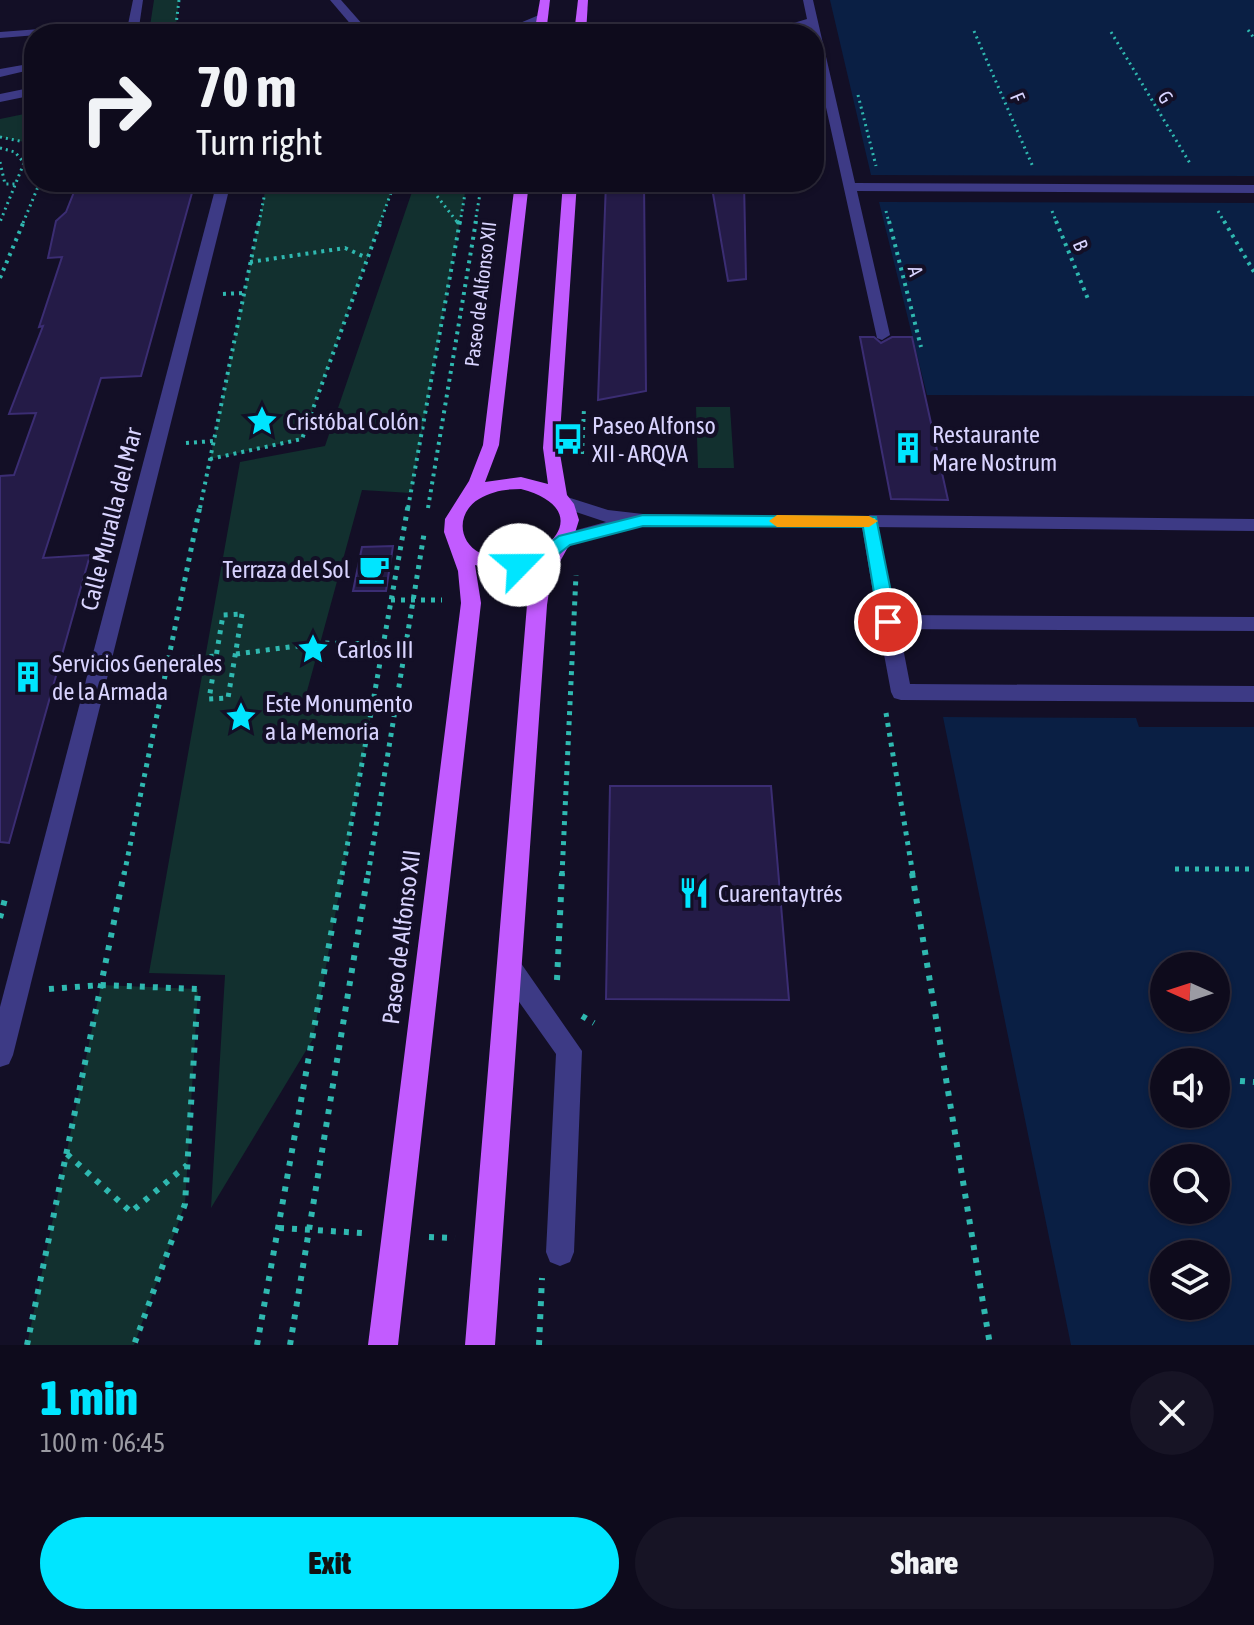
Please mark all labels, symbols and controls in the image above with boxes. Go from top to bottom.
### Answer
text: 70 m [196,55,297,119]
icon: right [64,56,168,160]
street label: G [1153,87,1179,107]
street label: F [1006,89,1030,105]
text: Turn right [196,121,323,163]
street label: Paseo de Alfonso XII [460,220,500,368]
street label: B [1069,236,1094,254]
street label: A [904,263,928,279]
place icon: Cristóbal Colón [245,404,279,438]
place label: Cristóbal Colón [286,408,419,435]
place label: Paseo Alfonso XII - ARQVA [592,412,716,467]
place label: Restaurante Mare Nostrum [932,421,1057,476]
bus stop icon: Paseo Alfonso XII - ARQVA [551,422,585,456]
street label: Calle Muralla del Mar [75,424,147,613]
building icon: Restaurante Mare Nostrum [891,431,925,465]
position arrow [477,523,561,607]
cafe icon: Terraza del Sol [357,552,391,586]
place label: Terraza del Sol [222,556,351,583]
pin [854,588,922,656]
icon: arrive [866,600,910,644]
place icon: Carlos III [296,632,330,666]
place label: Carlos III [337,636,414,663]
place label: Servicios Generales de la Armada [52,650,222,705]
building icon: Servicios Generales de la Armada [11,660,45,694]
place label: Este Monumento a la Memoria [265,690,413,745]
place icon: Este Monumento a la Memoria [224,700,258,734]
street label: Paseo de Alfonso XII [377,848,425,1026]
restaurant icon: Cuarentaytrés [677,876,711,910]
place label: Cuarentaytrés [718,880,843,907]
north arrow [1150,952,1230,1032]
map controls [1150,952,1230,1320]
button: sound [1150,1048,1230,1128]
button: search [1150,1144,1230,1224]
button: layers [1150,1240,1230,1320]
text: 1 min [40,1370,138,1425]
button: close [1130,1371,1214,1455]
text: 100 m · 06:45 [40,1428,165,1458]
button: Exit [40,1517,619,1609]
button: Share [635,1517,1214,1609]

